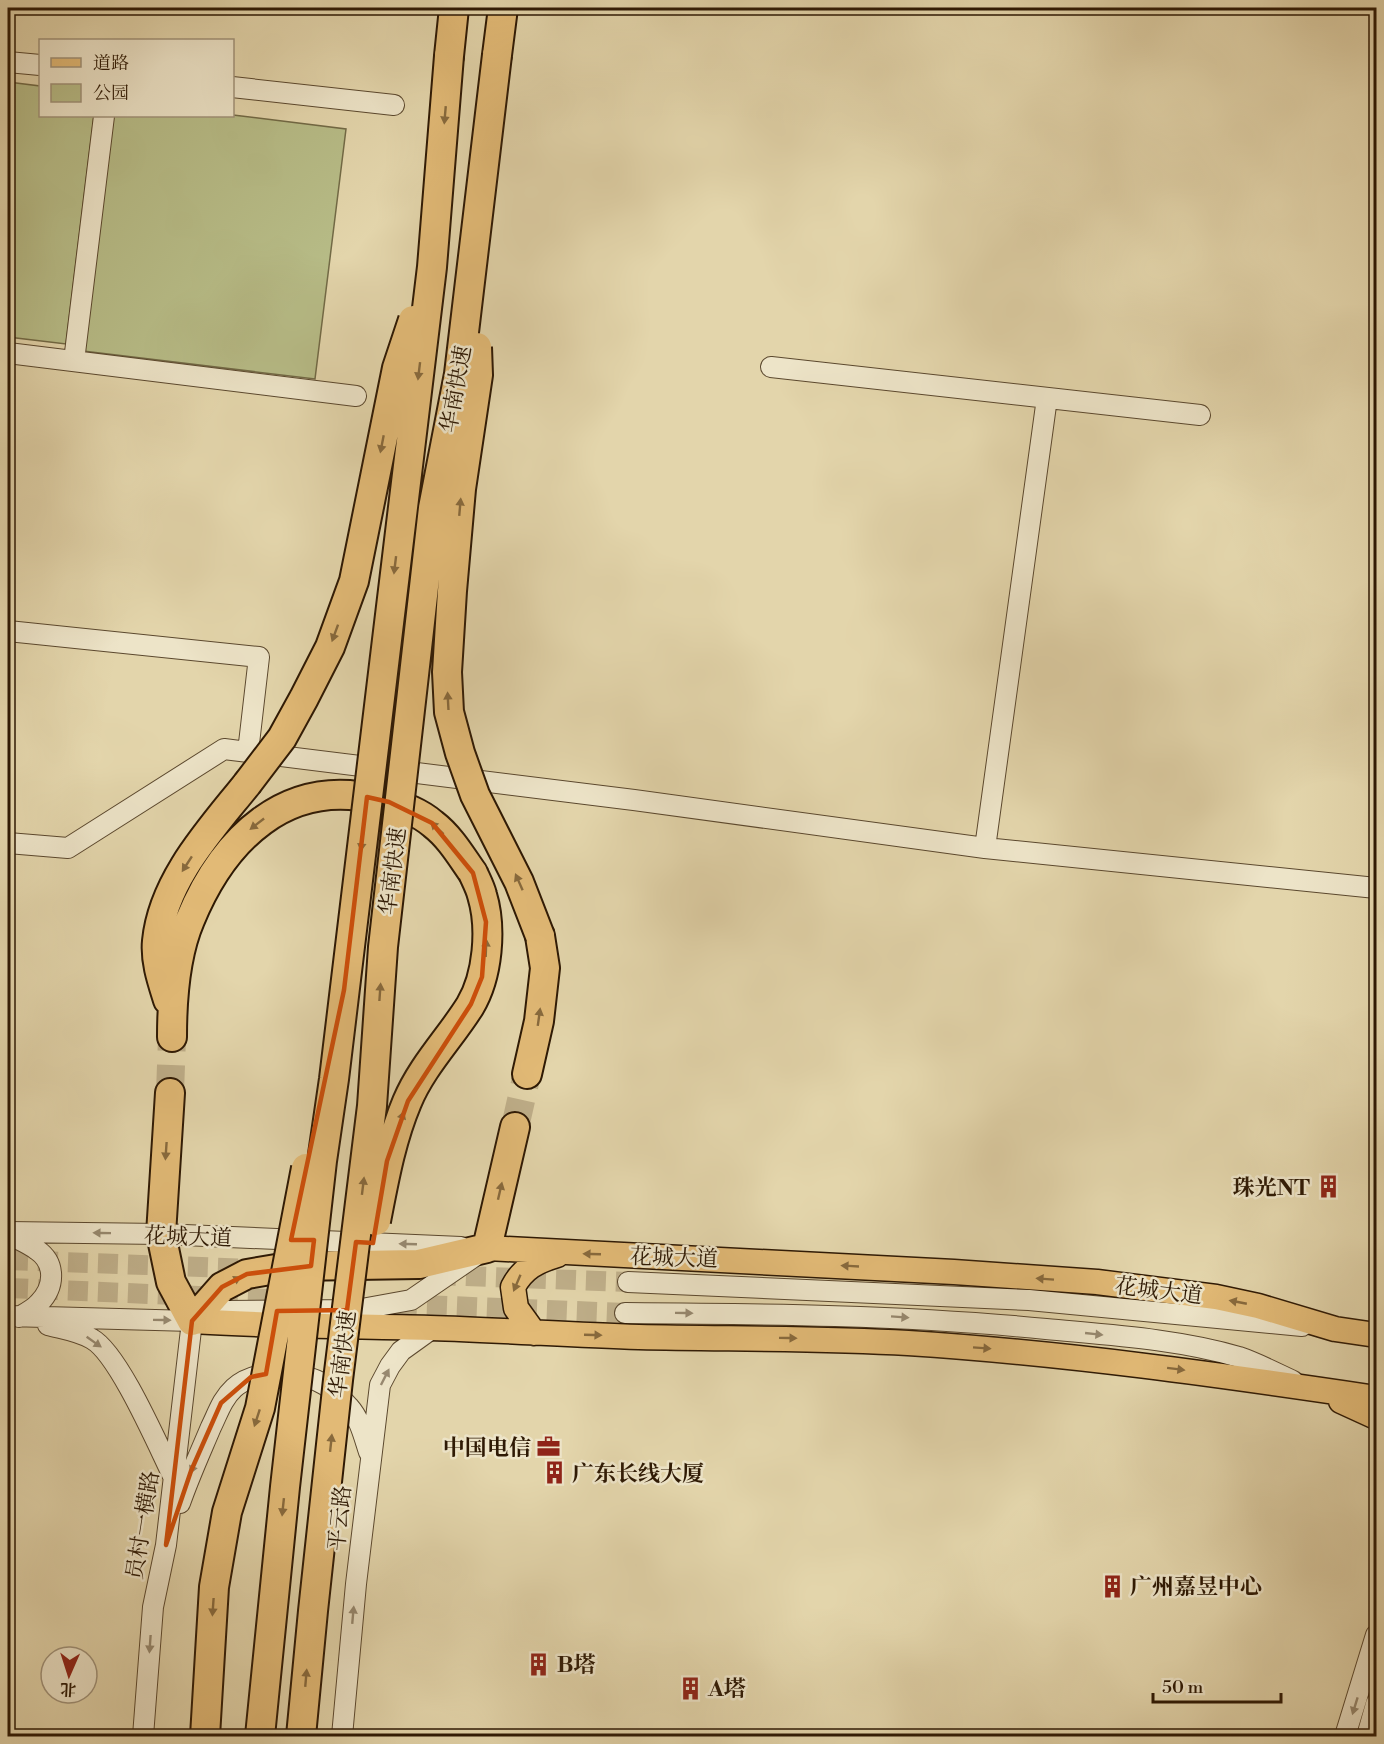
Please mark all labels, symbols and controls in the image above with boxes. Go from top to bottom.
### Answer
legend [39,39,234,117]
text: 道路 [93,52,129,75]
text: 公园 [93,82,129,105]
one-way arrow [440,105,449,124]
street label: 华南快速 [436,344,477,435]
one-way arrow [414,362,424,381]
one-way arrow [377,435,386,454]
one-way arrow [455,498,465,517]
one-way arrow [391,555,400,574]
one-way arrow [330,624,340,642]
one-way arrow [444,692,453,711]
one-way arrow [249,818,265,831]
one-way arrow [429,821,444,835]
street label: 华南快速 [375,826,412,917]
one-way arrow [357,832,367,851]
one-way arrow [182,856,193,872]
one-way arrow [514,873,523,890]
one-way arrow [481,938,490,957]
one-way arrow [375,983,385,1002]
one-way arrow [535,1007,544,1026]
one-way arrow [397,1111,407,1129]
one-way arrow [162,1141,171,1160]
building icon: 珠光NT [1315,1174,1341,1200]
place label: 珠光NT [1233,1175,1310,1202]
one-way arrow [358,1177,367,1196]
one-way arrow [496,1181,506,1200]
street label: 花城大道 [143,1222,232,1253]
one-way arrow [93,1228,112,1237]
one-way arrow [399,1240,418,1249]
street label: 花城大道 [629,1243,718,1274]
one-way arrow [583,1250,602,1259]
one-way arrow [841,1262,860,1271]
street label: 花城大道 [1113,1273,1204,1310]
one-way arrow [1035,1274,1054,1283]
one-way arrow [512,1275,522,1293]
one-way arrow [225,1276,242,1286]
one-way arrow [1229,1297,1248,1306]
one-way arrow [674,1308,693,1318]
street label: 华南快速 [325,1309,362,1400]
one-way arrow [890,1313,909,1322]
one-way arrow [152,1315,171,1325]
one-way arrow [1085,1329,1104,1339]
one-way arrow [583,1331,602,1340]
one-way arrow [778,1333,797,1343]
one-way arrow [85,1336,101,1348]
one-way arrow [973,1344,992,1353]
one-way arrow [1167,1364,1186,1373]
one-way arrow [379,1368,389,1386]
one-way arrow [252,1409,261,1427]
one-way arrow [326,1433,336,1452]
office icon: 中国电信 [536,1434,562,1460]
place label: 中国电信 [443,1435,531,1462]
one-way arrow [188,1456,198,1474]
building icon: 广东长线大厦 [541,1460,567,1486]
place label: 广东长线大厦 [572,1461,704,1488]
street label: 员村一横路 [122,1469,165,1582]
street label: 平云路 [324,1484,357,1552]
one-way arrow [278,1498,288,1517]
building icon: 广州嘉昱中心 [1099,1573,1125,1599]
place label: 广州嘉昱中心 [1130,1574,1262,1601]
one-way arrow [208,1597,217,1616]
one-way arrow [348,1606,358,1625]
one-way arrow [145,1635,155,1654]
north arrow [39,1645,99,1705]
building icon: B塔 [526,1651,552,1677]
place label: B塔 [557,1652,596,1679]
scale bar [1153,1666,1280,1704]
one-way arrow [302,1669,311,1688]
building icon: A塔 [677,1675,703,1701]
place label: A塔 [707,1676,746,1703]
text: 50 m [1162,1676,1204,1699]
text: 北 [60,1679,77,1699]
one-way arrow [1350,1697,1359,1715]

